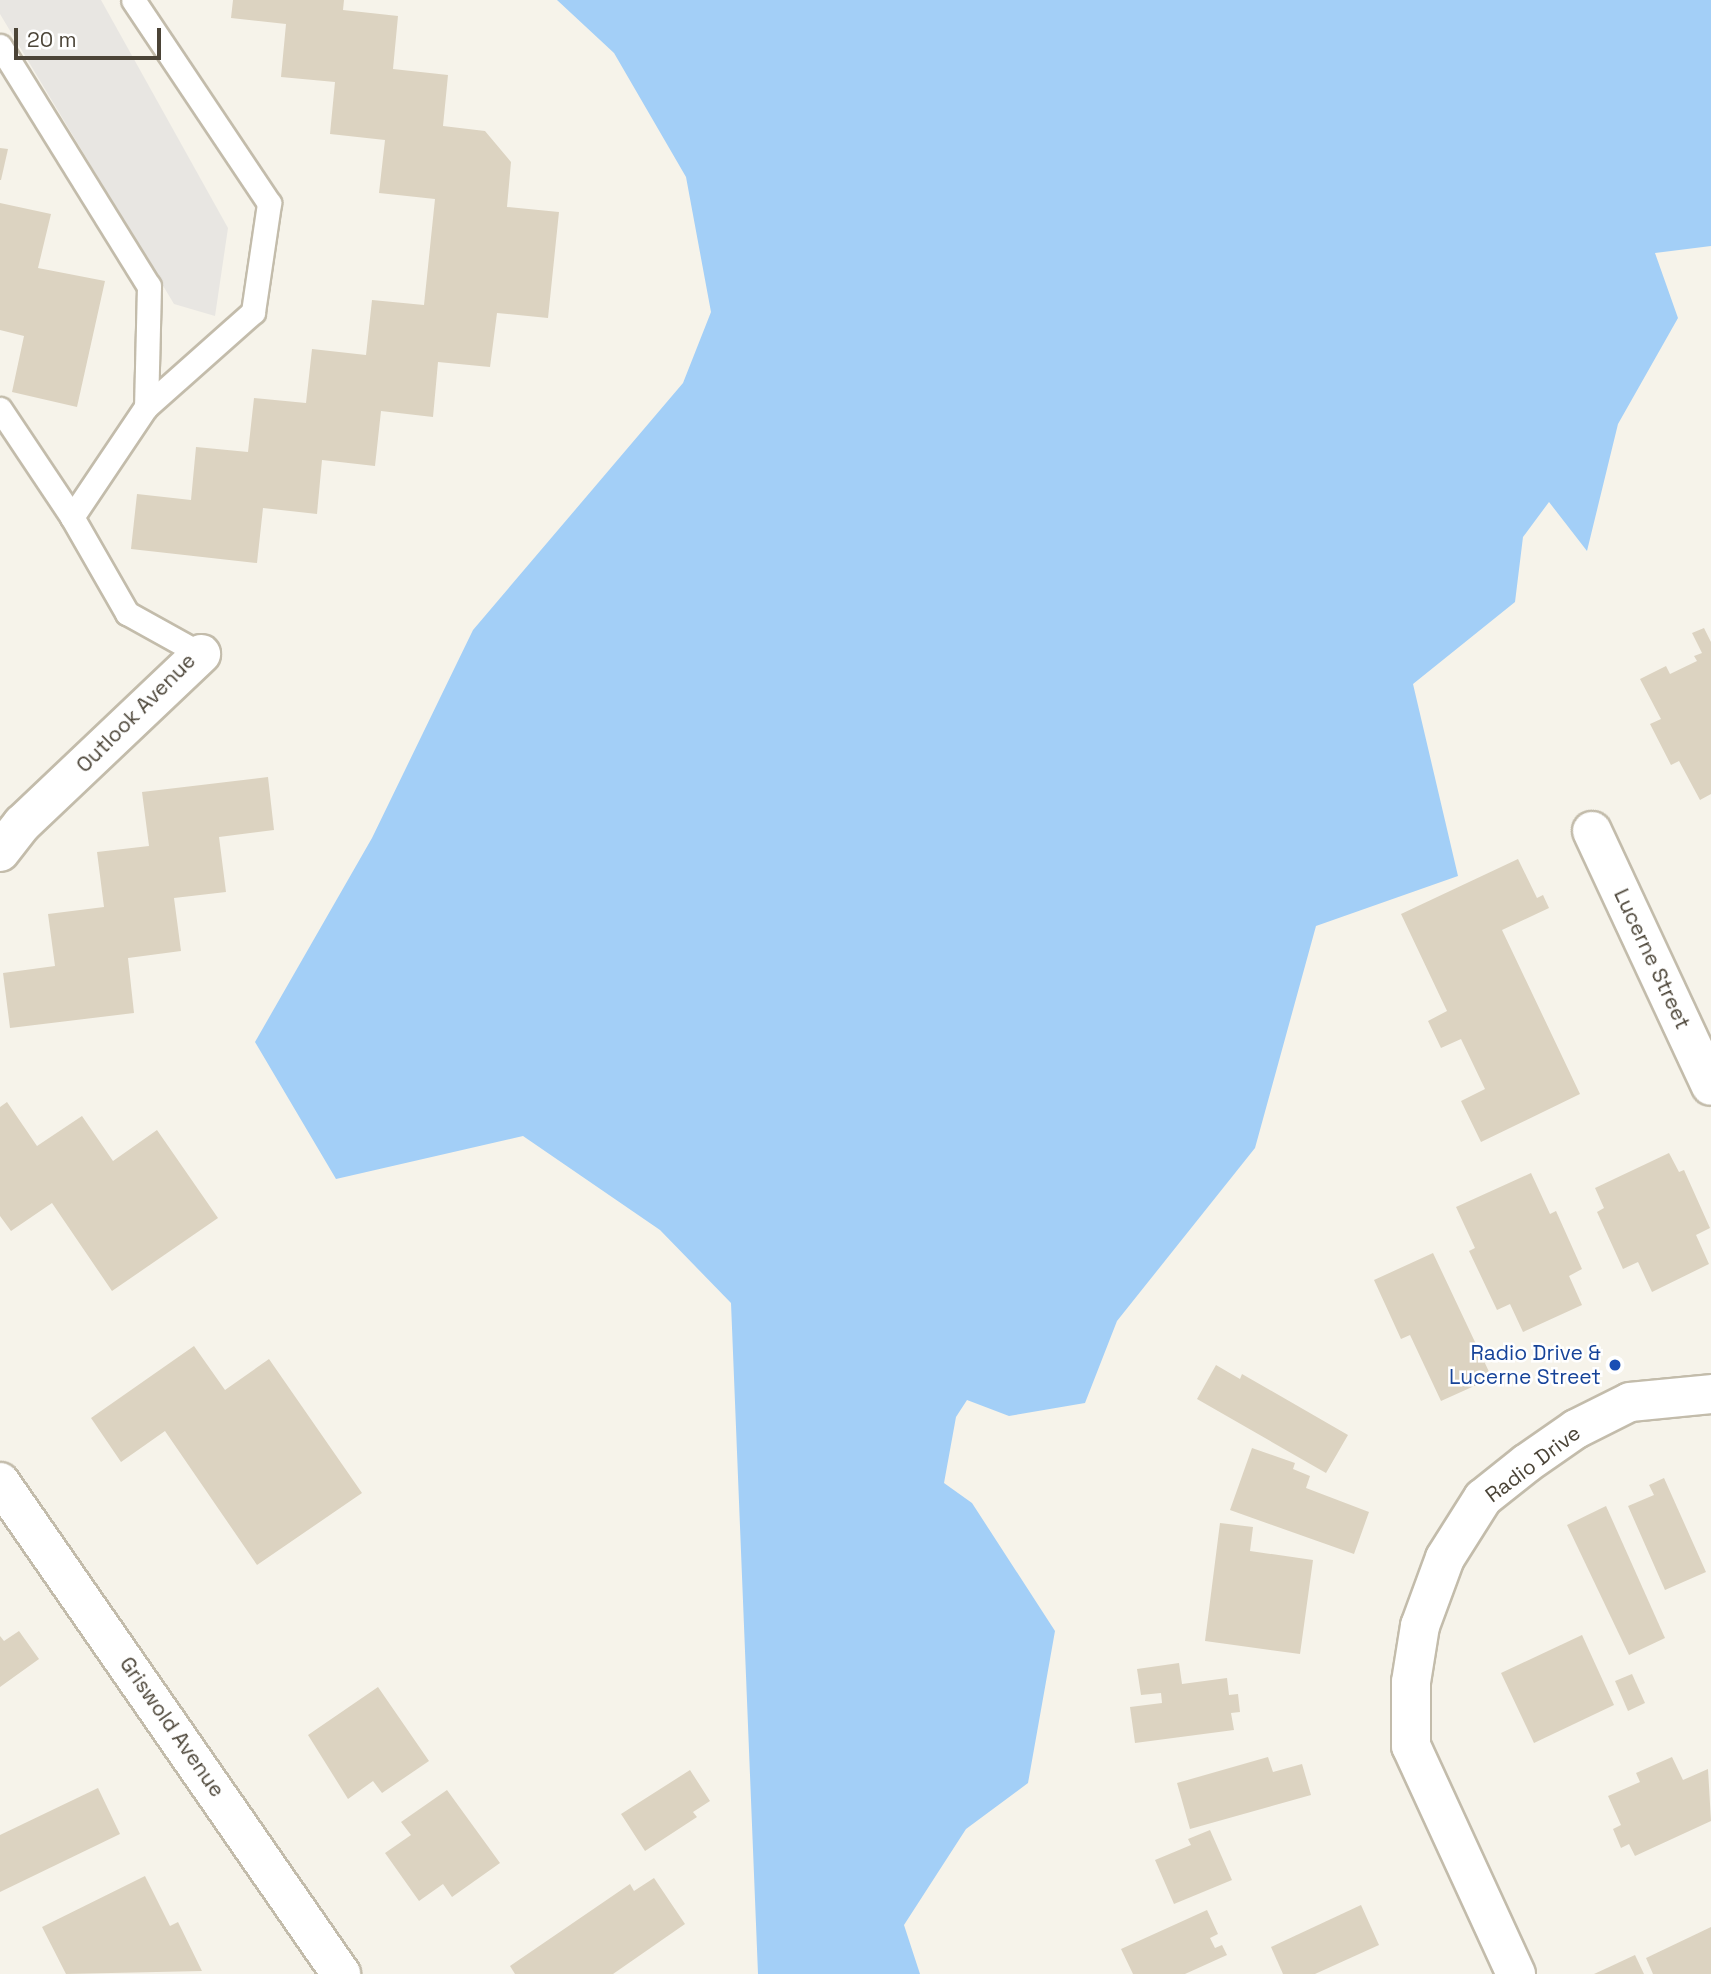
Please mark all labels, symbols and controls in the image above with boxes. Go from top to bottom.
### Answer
scale bar [18,14,164,58]
text: 20 m [27,26,77,53]
street label: Outlook Avenue [71,648,201,778]
street label: Lucerne Street [1608,885,1696,1033]
place label: Radio Drive & Lucerne Street [1449,1340,1601,1390]
marker: Radio Drive & Lucerne Street [1607,1357,1623,1373]
street label: Radio Drive [1481,1420,1585,1508]
street label: Griswold Avenue [114,1652,230,1802]

